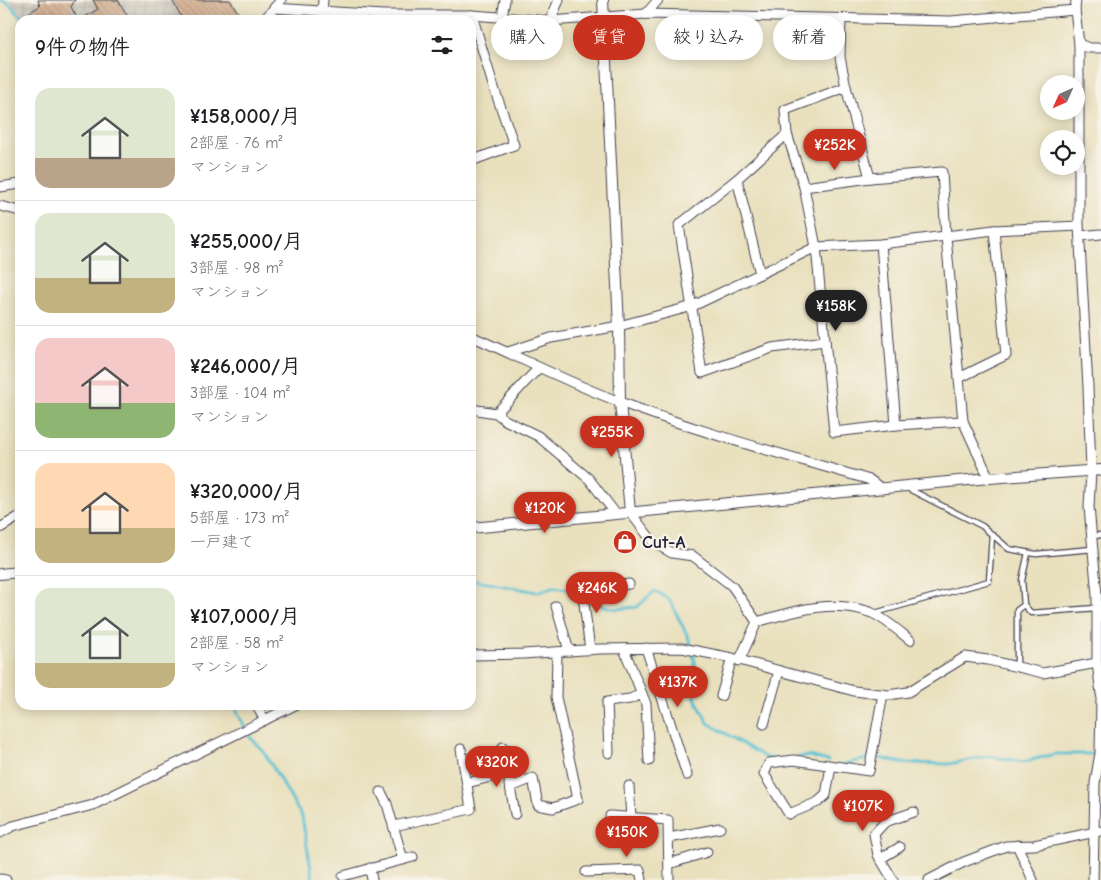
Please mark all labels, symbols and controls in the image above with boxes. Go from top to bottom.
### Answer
chip: 購入 [491,15,563,60]
chip: 賃貸 [573,15,645,60]
chip: 絞り込み [655,15,763,60]
chip: 新着 [773,15,845,60]
icon: filters [428,31,456,59]
text: 9件の物件 [35,35,130,59]
north arrow [1040,75,1085,120]
map controls [1040,75,1085,175]
text: ¥158,000/月 [190,104,301,128]
icon: home [75,108,135,168]
pin: ¥252K [800,128,870,171]
button: locate [1040,130,1085,175]
text: 2部屋 · 76 m² [190,134,283,152]
text: ¥252K [814,136,856,154]
text: マンション [190,158,269,176]
text: ¥255,000/月 [190,229,303,253]
icon: home [75,233,135,293]
text: 3部屋 · 98 m² [190,259,283,277]
text: マンション [190,283,269,301]
pin: ¥158K [801,290,871,332]
text: ¥158K [816,297,856,315]
text: ¥246,000/月 [190,354,301,378]
icon: home [75,358,135,418]
text: 3部屋 · 104 m² [190,384,290,402]
text: マンション [190,408,269,426]
pin: ¥255K [577,416,647,458]
text: ¥255K [591,423,633,441]
text: ¥320,000/月 [190,479,303,503]
icon: home [75,483,135,543]
pin: ¥120K [510,492,580,534]
text: ¥120K [525,499,565,517]
text: 5部屋 · 173 m² [190,509,289,527]
shop icon: Cut-A [612,529,638,555]
place label: Cut-A [642,532,686,553]
text: 一戸建て [190,533,254,551]
pin: ¥246K [562,572,632,614]
text: ¥246K [577,579,617,597]
text: ¥107,000/月 [190,604,300,628]
icon: home [75,608,135,668]
text: 2部屋 · 58 m² [190,634,283,652]
text: マンション [190,658,269,676]
pin: ¥137K [643,666,713,708]
text: ¥137K [659,673,697,691]
pin: ¥320K [462,746,532,788]
text: ¥320K [476,753,518,771]
pin: ¥107K [828,790,898,832]
text: ¥107K [843,797,883,815]
pin: ¥150K [592,816,662,858]
text: ¥150K [607,823,647,841]

